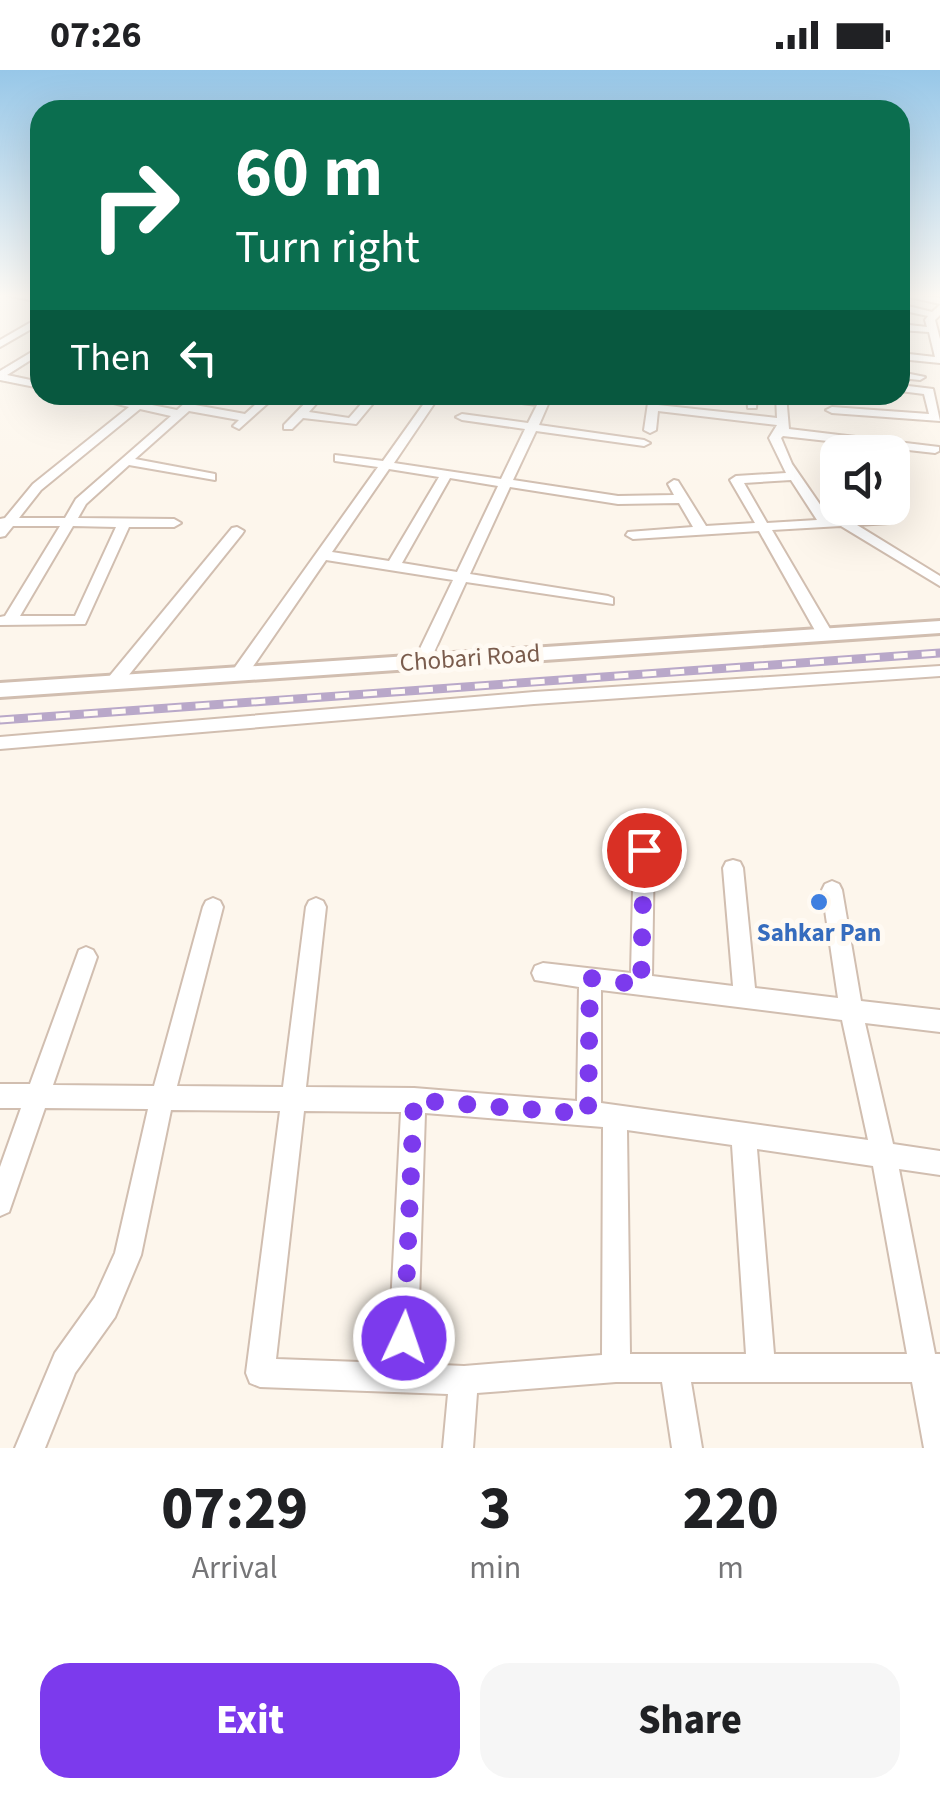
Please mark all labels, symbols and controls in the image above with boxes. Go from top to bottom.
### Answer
text: 07:26 [50,8,142,62]
text: 60 m [235,123,383,223]
icon: right [70,140,200,270]
text: Turn right [235,216,420,280]
icon: left [171,330,226,385]
text: Then [70,331,151,385]
map controls [820,435,910,525]
button: sound [820,435,910,525]
street label: Chobari Road [398,635,542,681]
pin [602,808,687,893]
icon: arrive [617,823,672,878]
marker: Sahkar Pan [808,891,830,913]
place label: Sahkar Pan [757,915,881,951]
position arrow [352,1286,456,1390]
text: 07:29 [161,1467,308,1552]
text: 3 [479,1467,511,1552]
text: 220 [683,1467,779,1552]
text: Arrival [192,1545,278,1591]
text: min [469,1545,521,1591]
text: m [717,1545,744,1591]
button: Exit [40,1663,460,1778]
button: Share [480,1663,900,1778]

